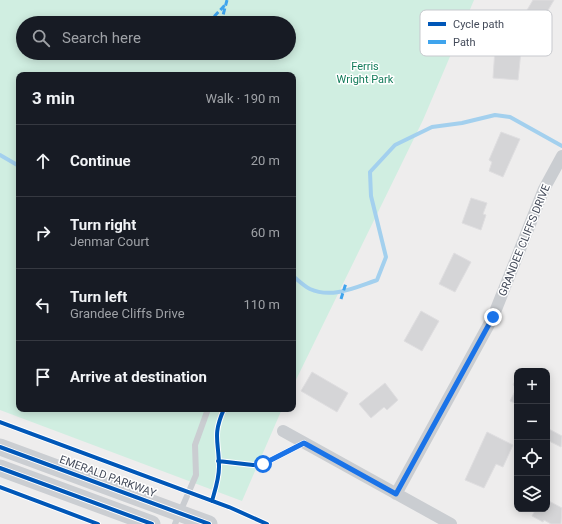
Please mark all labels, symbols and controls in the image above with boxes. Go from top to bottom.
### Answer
legend [420,10,552,56]
search box [16,16,296,60]
text: Cycle path [453,18,504,31]
icon: search [30,27,52,49]
text: Search here [62,29,141,47]
text: Path [453,36,476,49]
park label: Ferris Wright Park [337,60,394,86]
text: 3 min [32,88,75,108]
text: Walk · 190 m [205,91,280,106]
icon: ahead [32,150,54,172]
text: Continue [70,152,131,170]
text: 20 m [251,153,280,168]
street label: GRANDEE CLIFFS DRIVE [496,182,553,298]
text: Turn right [70,216,136,234]
icon: right [32,222,54,244]
text: 60 m [251,225,280,240]
text: Jenmar Court [70,234,149,249]
text: Turn left [70,288,127,306]
icon: left [32,294,54,316]
text: 110 m [243,297,280,312]
text: Grandee Cliffs Drive [70,306,185,321]
route end [484,308,502,326]
icon: arrive [32,366,54,388]
text: Arrive at destination [70,368,207,386]
map controls [514,368,550,512]
button: + [514,368,550,404]
button: − [514,404,550,440]
button: locate [514,440,550,476]
street label: EMERALD PARKWAY [58,453,158,500]
route start [254,455,272,473]
button: layers [514,476,550,512]

